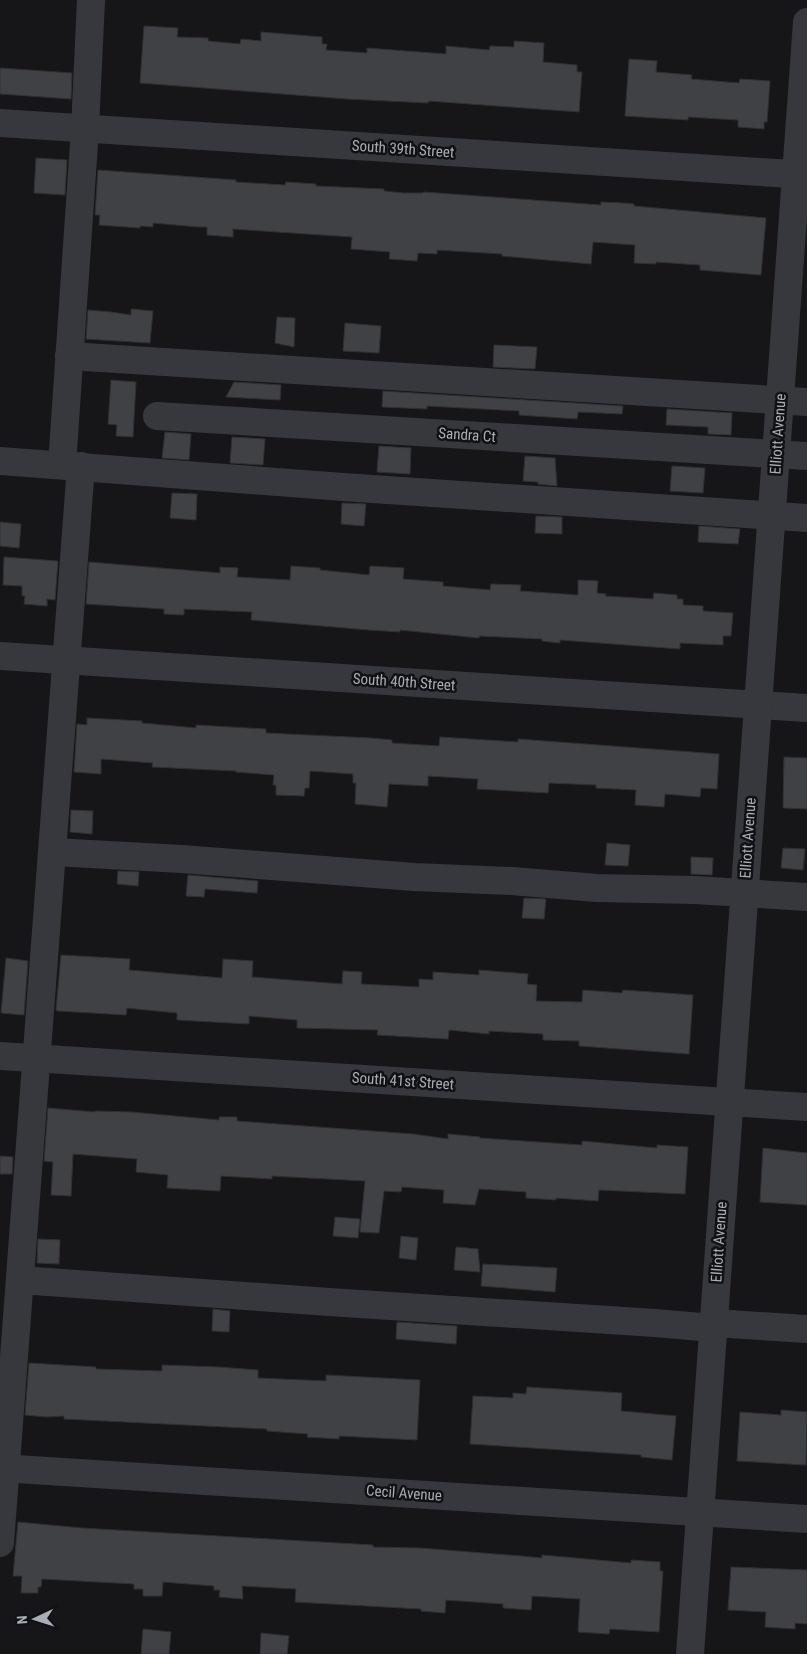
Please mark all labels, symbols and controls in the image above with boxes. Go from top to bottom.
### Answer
street label: South 39th Street [351,136,455,162]
street label: Elliott Avenue [766,393,790,475]
street label: Sandra Ct [438,424,496,446]
street label: South 40th Street [352,669,456,695]
street label: Elliott Avenue [736,797,760,879]
street label: South 41st Street [351,1068,455,1094]
street label: Elliott Avenue [707,1201,731,1283]
street label: Cecil Avenue [365,1481,443,1505]
north arrow [10,1594,60,1644]
text: N [14,1615,30,1625]

